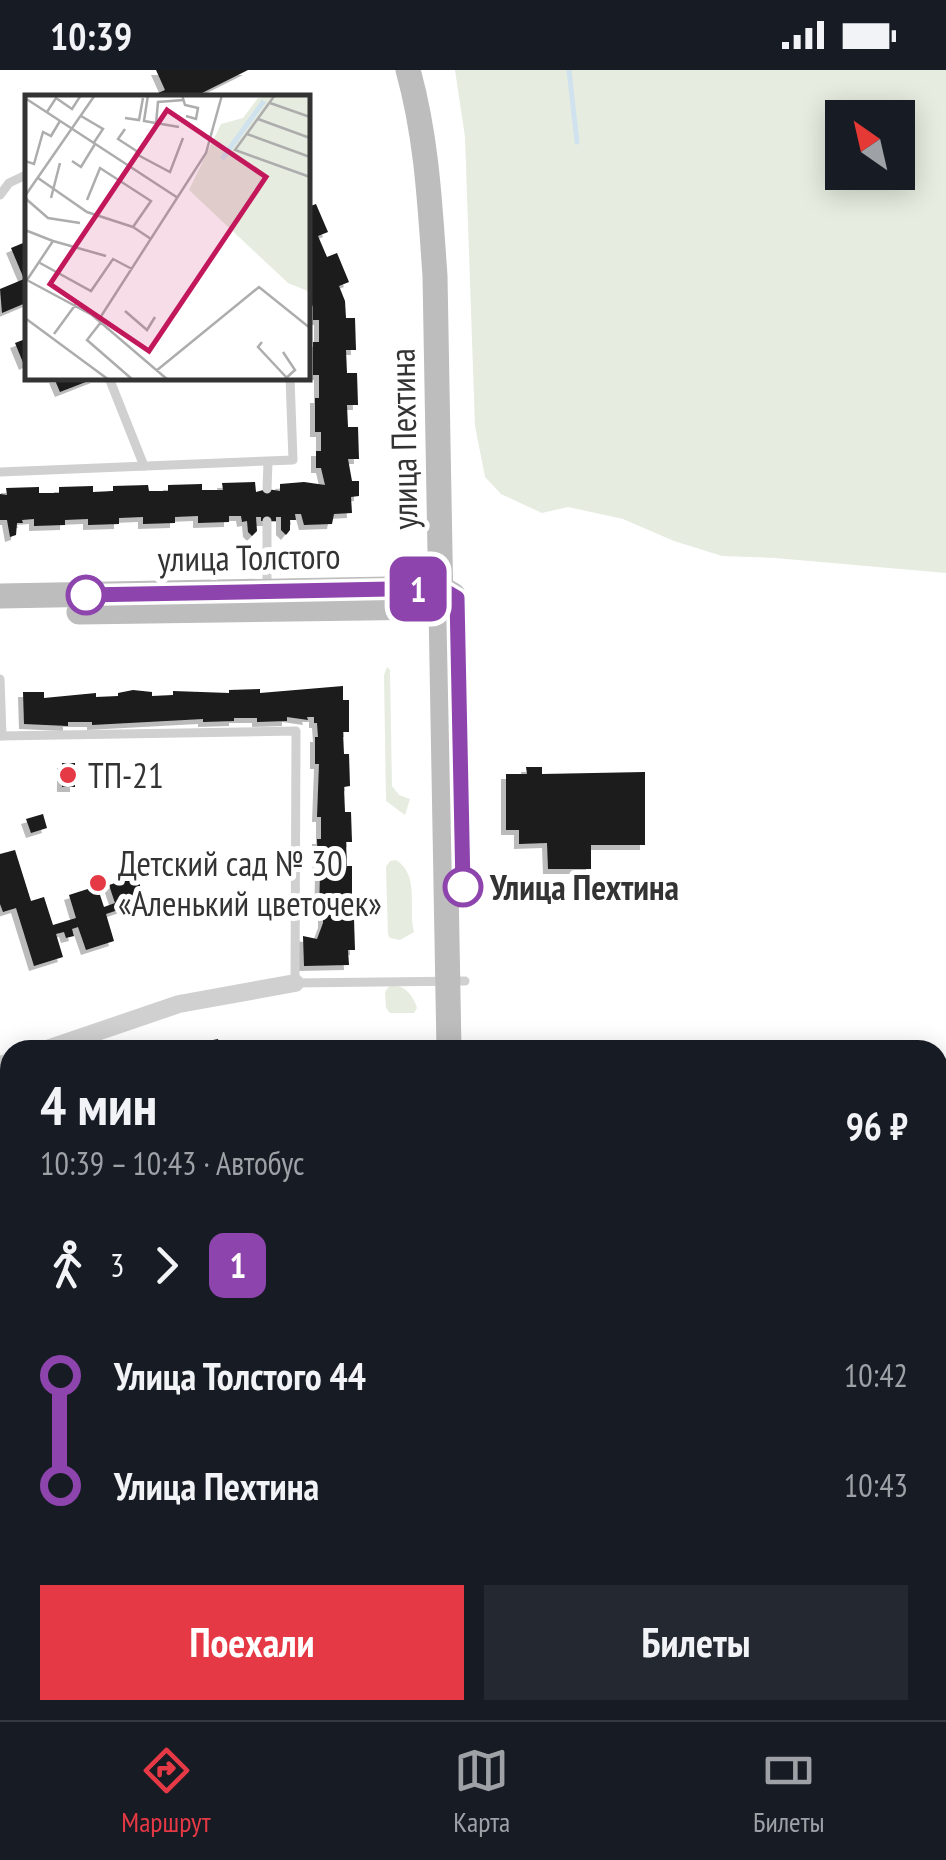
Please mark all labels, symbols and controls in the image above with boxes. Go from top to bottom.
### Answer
text: 10:39 [50,11,132,60]
inset map [25,95,310,380]
north arrow [825,100,915,190]
map controls [825,100,915,190]
street label: улица Пехтина [378,348,428,530]
street label: улица Толстого [157,532,341,582]
line badge: 1 [386,556,450,622]
text: 1 [410,566,426,612]
unlabelled marker [67,576,105,614]
place label: ТП-21 [88,752,164,798]
marker: ТП-21 [57,764,79,786]
place label: Детский сад № 30 «Аленький цветочек» [118,840,382,926]
place label: Улица Пехтина [489,864,679,910]
marker: Улица Пехтина [444,868,482,906]
marker: Детский сад № 30 «Аленький цветочек» [87,872,109,894]
text: 4 мин [40,1069,157,1140]
text: 96 ₽ [846,1101,908,1150]
text: 10:39 – 10:43 · Автобус [40,1142,304,1184]
icon: walk [40,1238,95,1293]
icon: forward [139,1238,194,1293]
text: 1 [229,1242,246,1288]
text: 3 [110,1244,124,1286]
text: Улица Толстого 44 [114,1351,366,1400]
text: 10:42 [844,1354,908,1396]
text: Улица Пехтина [114,1461,319,1510]
text: 10:43 [844,1464,908,1506]
button: Поехали [40,1585,464,1700]
button: Билеты [484,1585,908,1700]
tab: Маршрут [121,1743,211,1840]
tab: Карта [453,1743,510,1840]
tab: Билеты [753,1743,825,1840]

